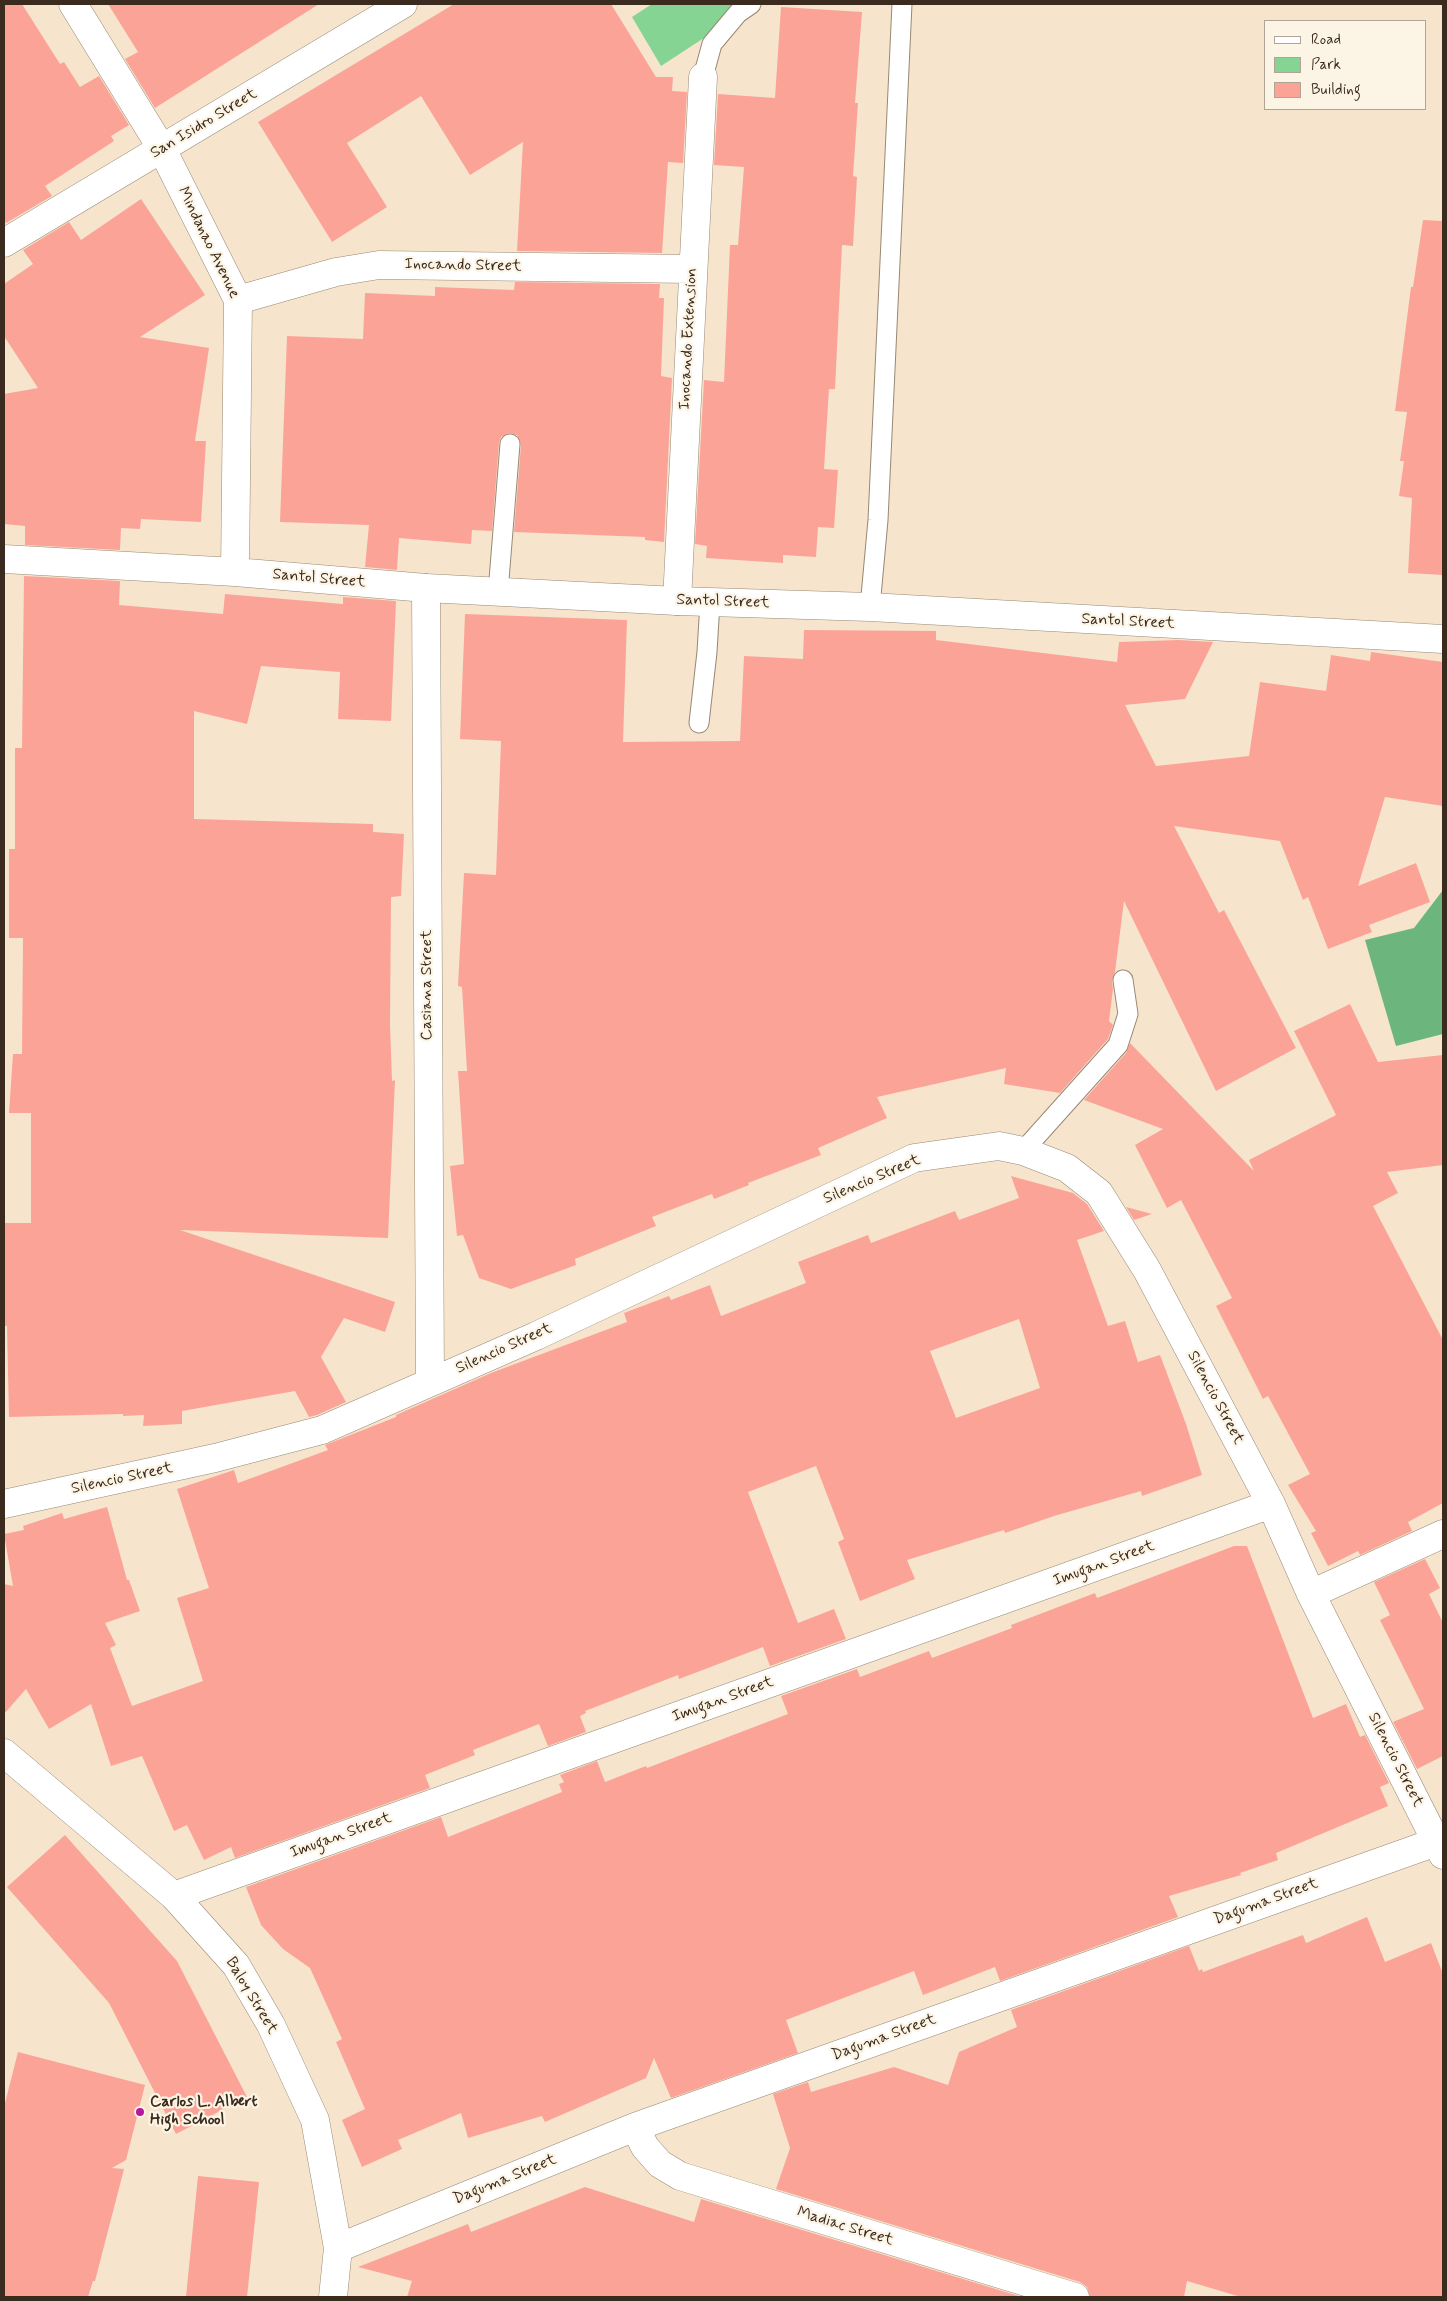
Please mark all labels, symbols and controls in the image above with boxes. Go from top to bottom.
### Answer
legend [1264,20,1427,110]
text: Road [1311,30,1341,50]
text: Park [1311,55,1341,75]
text: Building [1311,80,1361,100]
street label: San Isidro Street [147,85,261,163]
street label: Mindanao Avenue [173,184,243,302]
street label: Inocando Street [404,255,522,277]
street label: Inocando Extension [676,268,702,410]
street label: Santol Street [272,565,366,593]
street label: Santol Street [676,591,770,613]
street label: Santol Street [1081,610,1175,634]
street label: Casiana Street [418,930,438,1040]
street label: Silencio Street [821,1151,923,1209]
street label: Silencio Street [453,1319,555,1379]
street label: Silencio Street [1182,1348,1248,1448]
street label: Silencio Street [69,1459,175,1499]
street label: Imugan Street [1051,1537,1157,1591]
street label: Imugan Street [670,1673,776,1727]
street label: Silencio Street [1363,1710,1427,1810]
street label: Imugan Street [288,1809,394,1863]
street label: Daguma Street [1211,1874,1321,1930]
street label: Baloy Street [221,1954,281,2038]
street label: Daguma Street [829,2010,939,2066]
place label: Carlos L. Albert High School [150,2093,257,2131]
marker: Carlos L. Albert High School [134,2106,146,2118]
street label: Daguma Street [451,2151,559,2209]
street label: Madiac Street [794,2203,896,2251]

